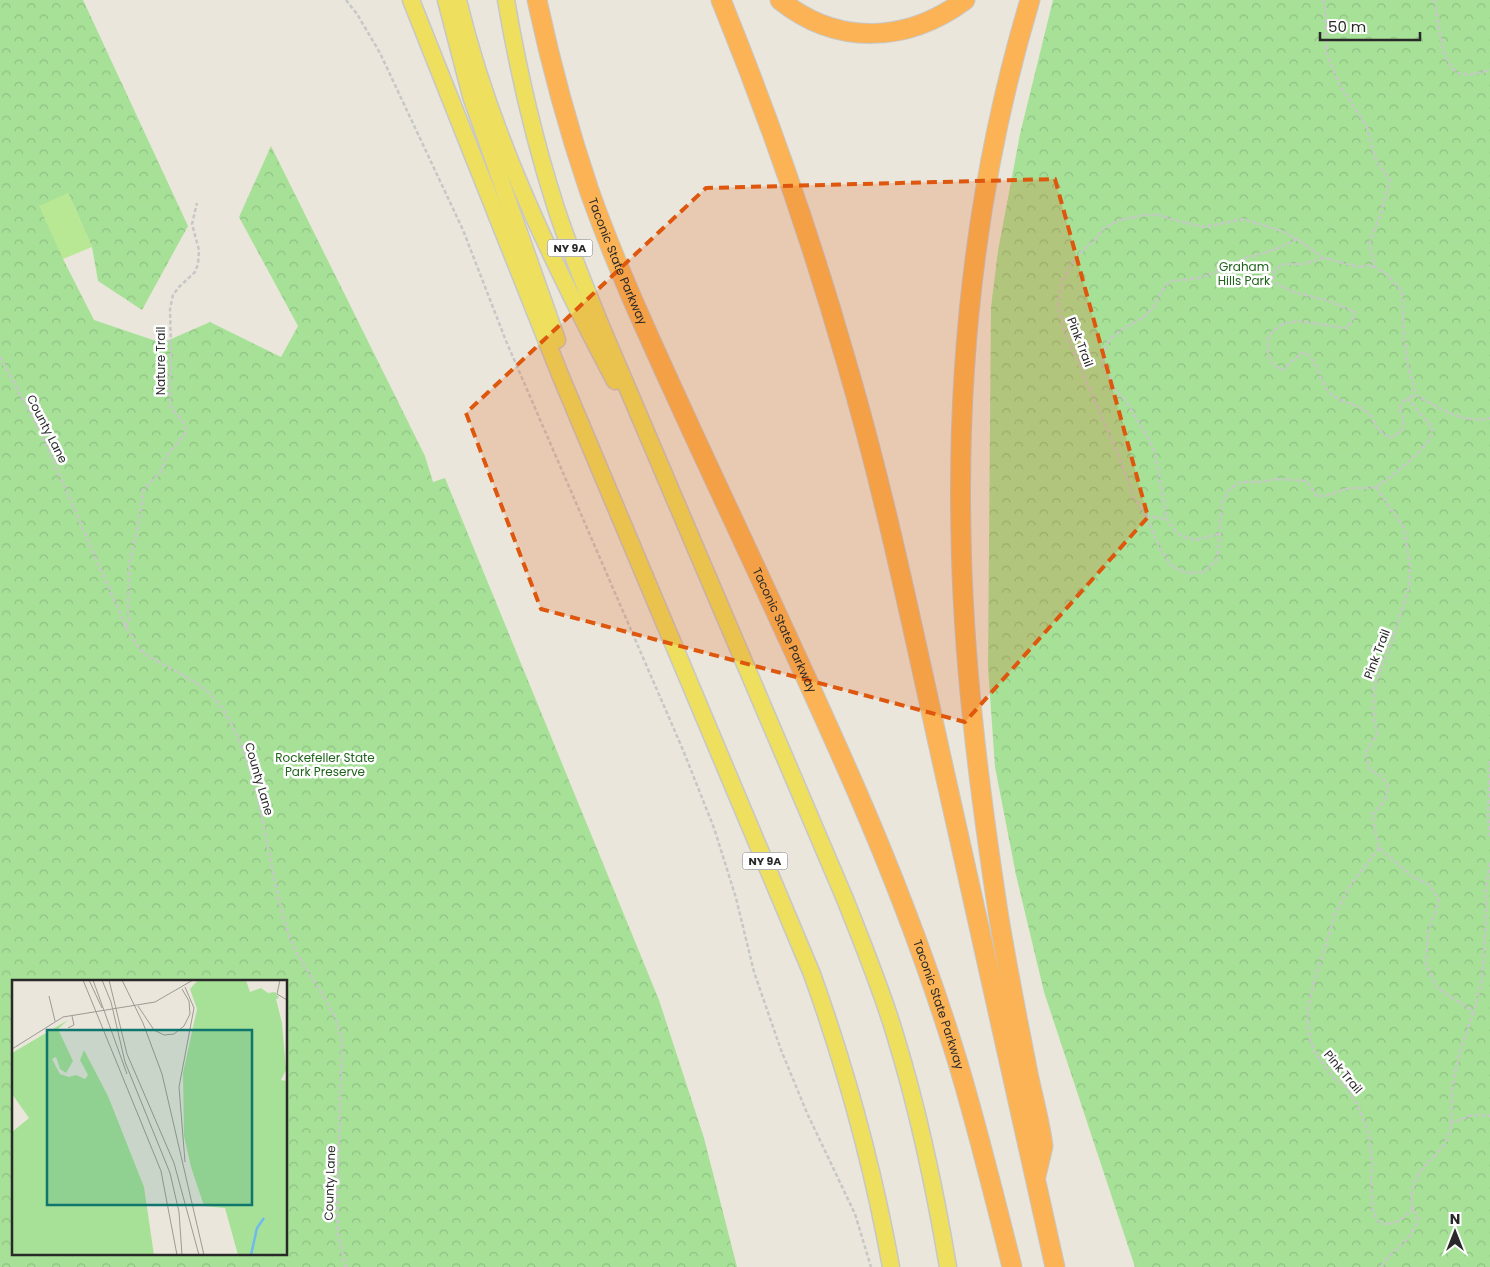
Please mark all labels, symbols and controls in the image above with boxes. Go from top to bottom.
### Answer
scale bar [1320,10,1420,42]
text: 50 m [1328,16,1366,37]
street label: Taconic State Parkway [585,195,652,328]
road number: NY 9A [548,240,592,256]
park label: Graham Hills Park [1218,258,1271,289]
street label: Pink Trail [1063,315,1098,369]
street label: Nature Trail [152,327,169,395]
street label: County Lane [23,391,72,466]
street label: Taconic State Parkway [749,565,821,696]
street label: Pink Trail [1359,626,1394,681]
street label: County Lane [241,740,278,817]
park label: Rockefeller State Park Preserve [275,749,375,780]
road number: NY 9A [742,852,788,869]
street label: Taconic State Parkway [909,937,969,1072]
inset map [12,980,288,1254]
street label: Pink Trail [1320,1046,1367,1097]
street label: County Lane [320,1145,339,1221]
north arrow [1430,1207,1480,1257]
text: N [1450,1209,1460,1229]

